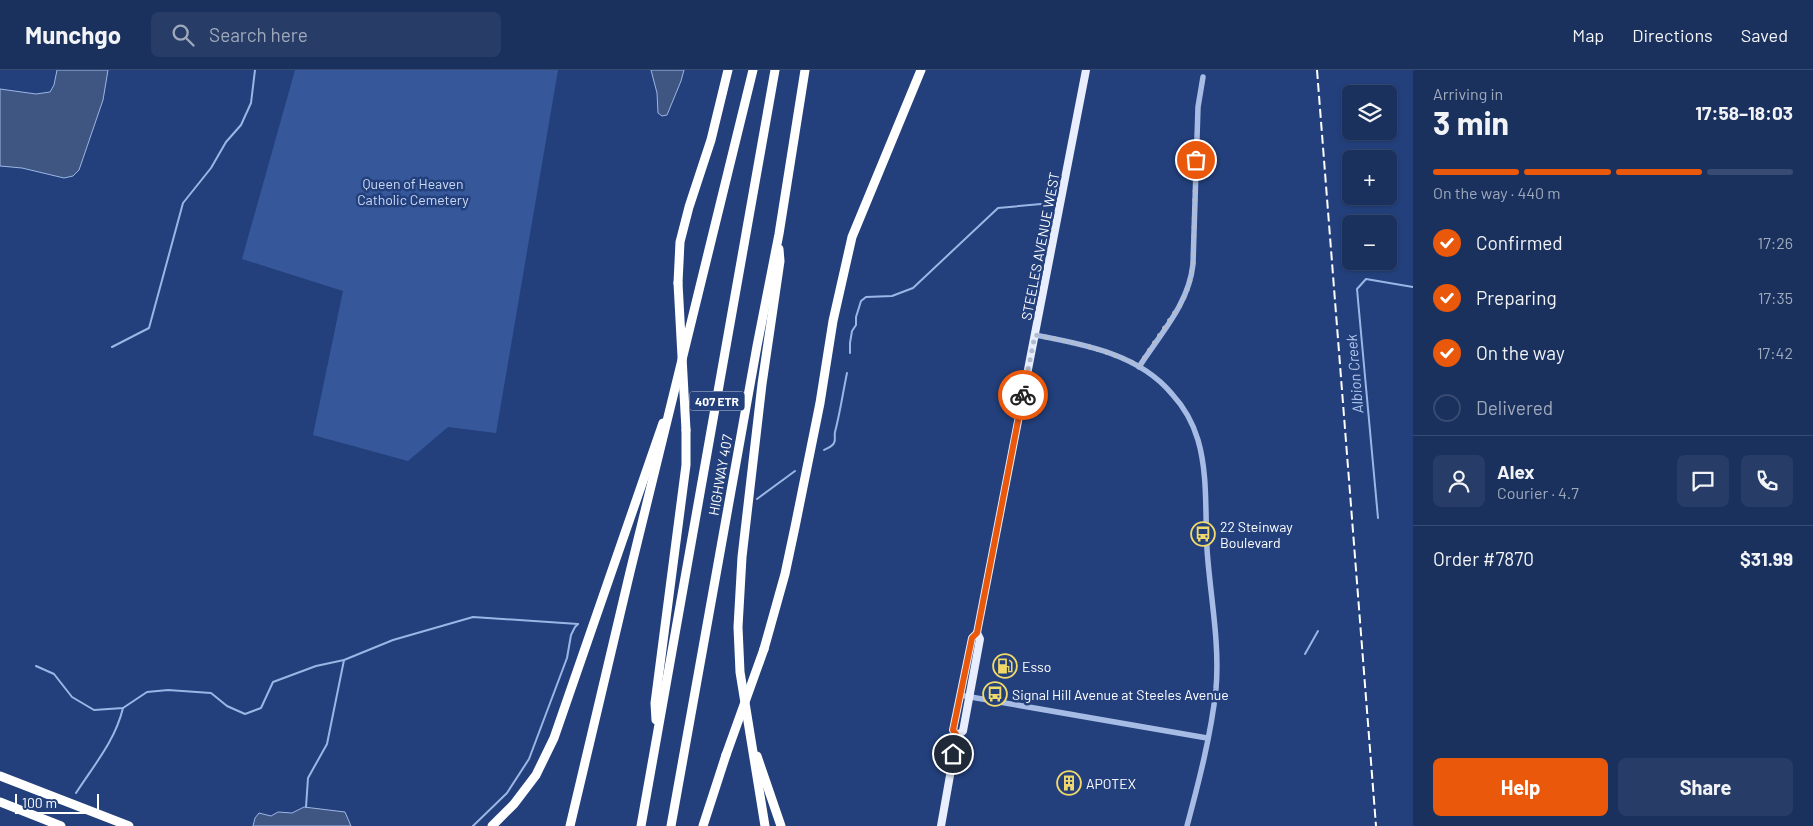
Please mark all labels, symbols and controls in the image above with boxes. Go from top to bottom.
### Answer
search box [151,12,501,57]
text: Munchgo [25,20,121,49]
icon: search [169,21,197,49]
text: Search here [209,23,308,46]
text: Map [1572,24,1604,46]
text: Directions [1632,24,1713,46]
text: Saved [1741,24,1788,46]
text: Arriving in [1433,84,1503,103]
map controls [1342,85,1397,270]
button: layers [1342,85,1397,140]
text: 17:58–18:03 [1695,101,1793,124]
text: 3 min [1433,103,1509,141]
pin [1175,139,1217,181]
icon: bag [1182,146,1210,174]
button: + [1342,150,1397,205]
street label: STEELES AVENUE WEST [1017,170,1063,322]
park label: Queen of Heaven Catholic Cemetery [357,175,469,208]
text: On the way · 440 m [1433,183,1561,202]
button: − [1342,215,1397,270]
icon: check [1433,229,1461,257]
text: Confirmed [1476,231,1563,254]
text: 17:26 [1758,233,1793,252]
icon: check [1433,284,1461,312]
text: Preparing [1476,286,1557,309]
text: 17:35 [1758,288,1793,307]
water label: Albion Creek [1342,333,1366,414]
icon: check [1433,339,1461,367]
text: On the way [1476,341,1565,364]
text: 17:42 [1757,343,1793,362]
courier [998,370,1048,420]
icon: bike [1009,381,1037,409]
road number: 407 ETR [690,392,744,411]
text: Delivered [1476,396,1553,419]
street label: HIGHWAY 407 [705,433,736,517]
button: person [1433,455,1485,507]
button: chat [1677,455,1729,507]
button: phone [1741,455,1793,507]
text: Alex [1497,460,1535,483]
text: Courier · 4.7 [1497,483,1579,502]
place label: 22 Steinway Boulevard [1220,518,1293,551]
bus stop icon: 22 Steinway Boulevard [1190,521,1216,547]
text: Order #7870 [1433,547,1534,570]
text: $31.99 [1740,547,1793,570]
fuel station icon: Esso [992,653,1018,679]
place label: Esso [1022,658,1051,675]
bus stop icon: Signal Hill Avenue at Steeles Avenue [982,681,1008,707]
place label: Signal Hill Avenue at Steeles Avenue [1012,686,1229,703]
pin [932,733,974,775]
icon: home [939,740,967,768]
button: Help [1433,758,1608,816]
button: Share [1618,758,1793,816]
building icon: APOTEX [1056,770,1082,796]
place label: APOTEX [1086,775,1136,792]
scale bar [15,791,99,814]
text: 100 m [22,794,57,811]

